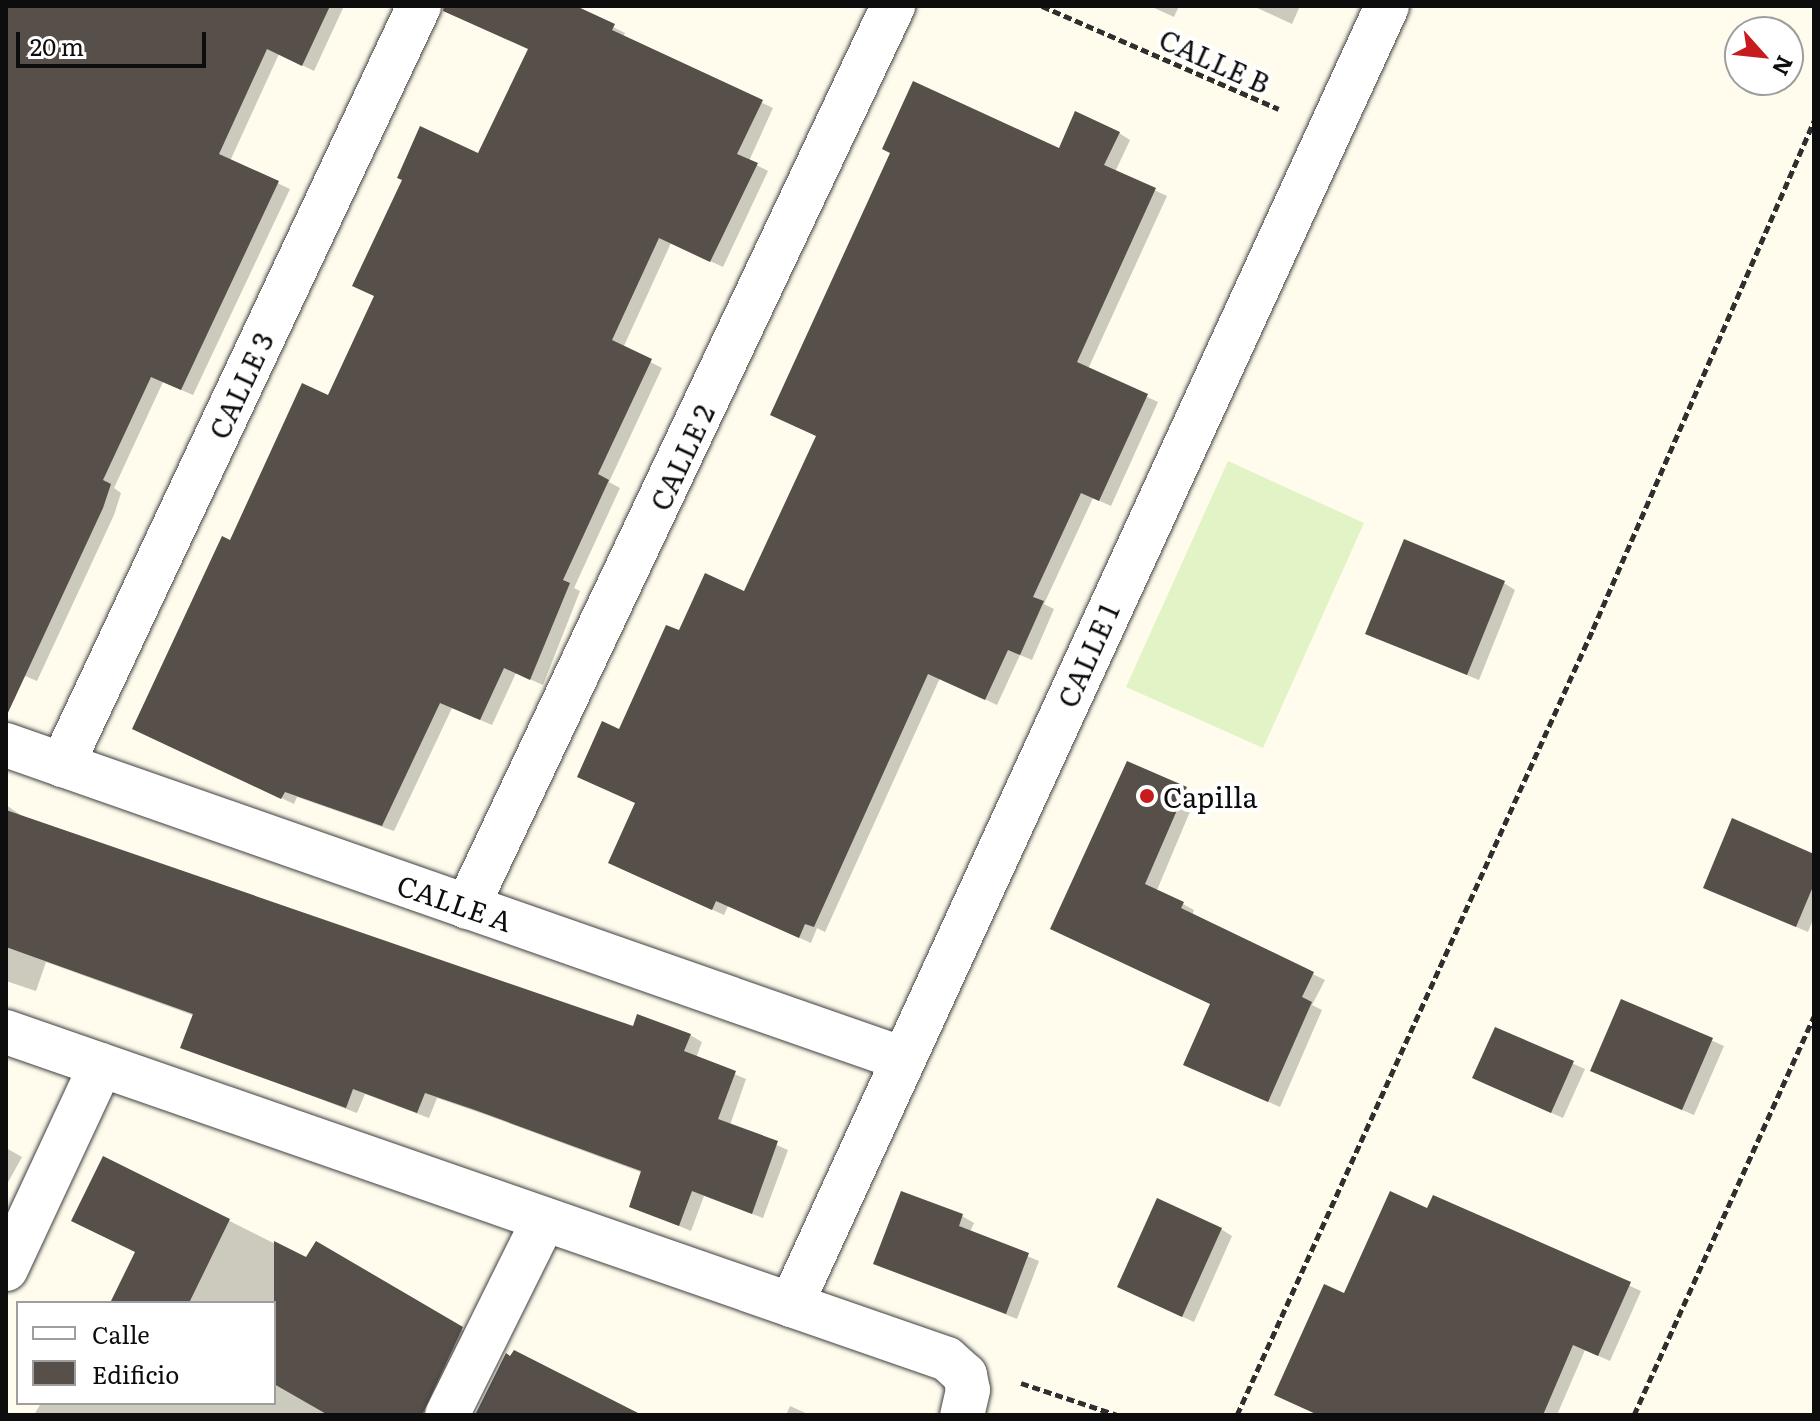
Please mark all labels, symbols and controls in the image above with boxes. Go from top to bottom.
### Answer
scale bar [20,16,210,66]
north arrow [1724,16,1804,96]
street label: CALLE B [1155,21,1275,99]
text: 20 m [30,28,84,63]
text: N [1765,50,1803,82]
street label: CALLE 3 [201,326,279,444]
street label: CALLE 2 [642,399,720,515]
street label: CALLE 1 [1049,598,1125,712]
place label: Capilla [1163,779,1258,813]
marker: Capilla [1138,787,1156,805]
street label: CALLE A [393,867,517,937]
legend [16,1301,276,1405]
text: Calle [92,1316,150,1351]
text: Edificio [92,1356,179,1391]

